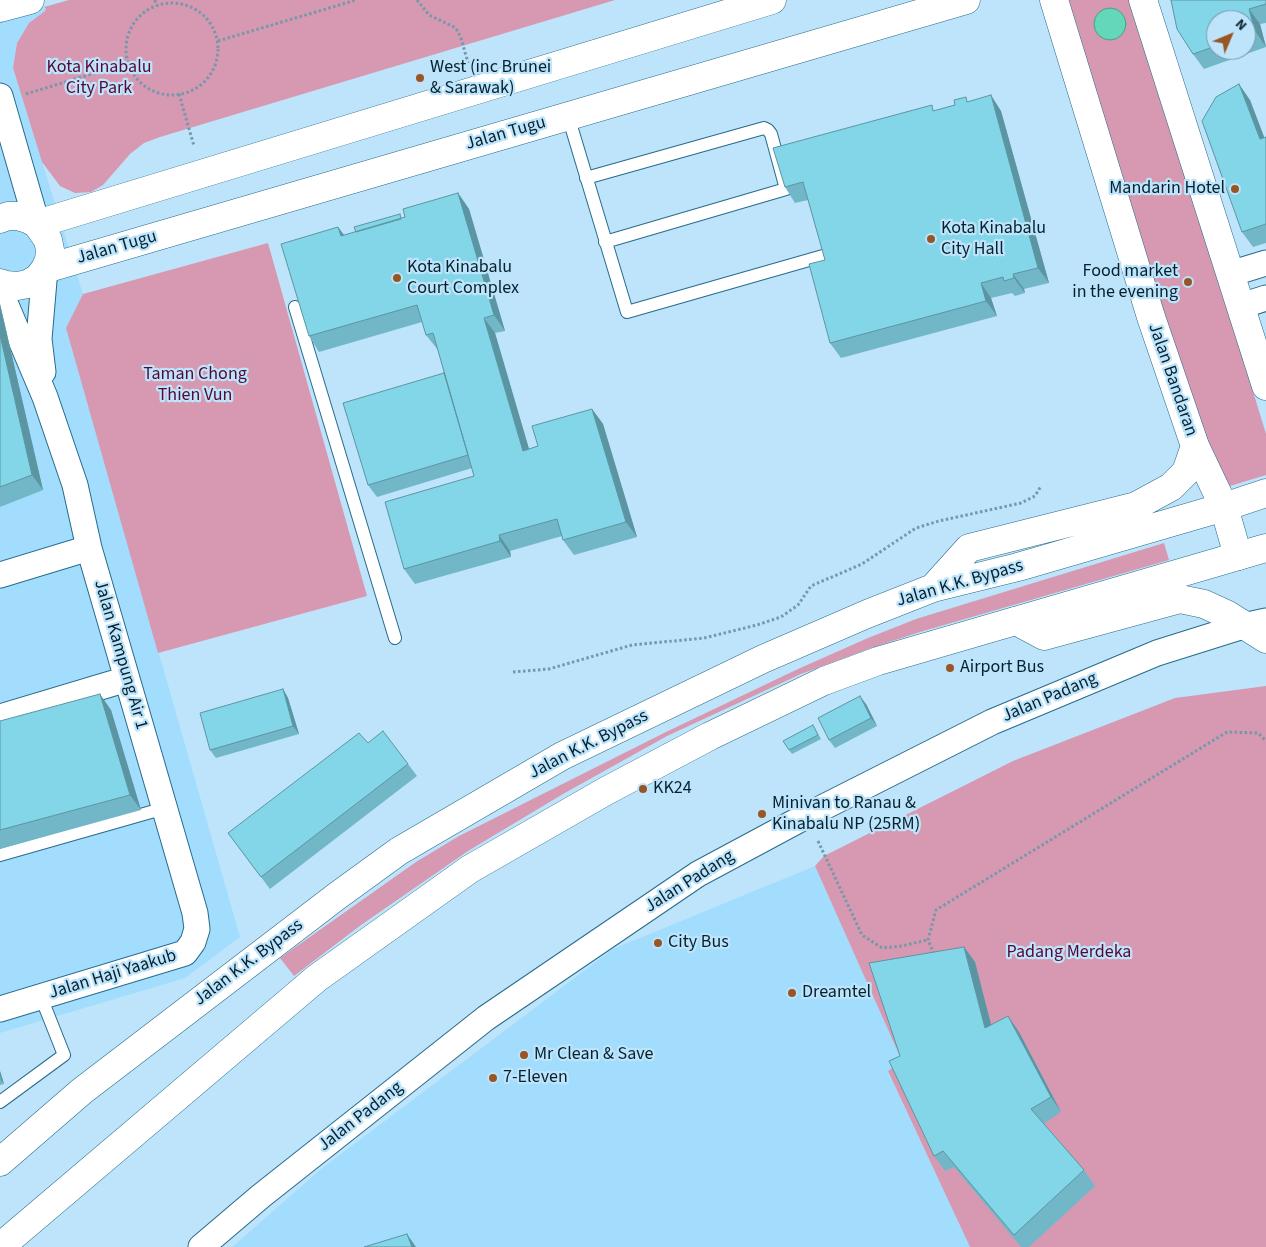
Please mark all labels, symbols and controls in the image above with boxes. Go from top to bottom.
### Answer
north arrow [1206,10,1256,60]
text: N [1231,15,1251,35]
park label: Kota Kinabalu City Park [46,57,152,100]
place label: West (inc Brunei & Sarawak) [430,57,551,100]
marker: West (inc Brunei & Sarawak) [414,72,426,84]
street label: Jalan Tugu [463,112,549,156]
place label: Mandarin Hotel [1109,178,1225,200]
marker: Mandarin Hotel [1229,183,1241,195]
place label: Kota Kinabalu City Hall [941,218,1046,260]
street label: Jalan Tugu [74,226,160,270]
marker: Kota Kinabalu City Hall [925,233,937,245]
place label: Kota Kinabalu Court Complex [407,257,519,300]
place label: Food market in the evening [1072,261,1178,304]
marker: Kota Kinabalu Court Complex [391,272,403,284]
marker: Food market in the evening [1182,276,1194,288]
street label: Jalan Bandaran [1143,321,1201,439]
park label: Taman Chong Thien Vun [143,364,247,406]
street label: Jalan K.K. Bypass [894,556,1026,612]
street label: Jalan Kampung Air 1 [88,578,152,732]
place label: Airport Bus [960,657,1044,679]
marker: Airport Bus [944,662,956,674]
street label: Jalan Padang [999,668,1101,728]
street label: Jalan K.K. Bypass [526,706,652,784]
place label: KK24 [653,778,692,800]
marker: KK24 [637,783,649,795]
place label: Minivan to Ranau & Kinabalu NP (25RM) [772,793,920,836]
marker: Minivan to Ranau & Kinabalu NP (25RM) [756,808,768,820]
street label: Jalan Padang [641,846,739,918]
street label: Jalan K.K. Bypass [190,915,308,1011]
place label: City Bus [668,932,729,954]
marker: City Bus [652,937,664,949]
park label: Padang Merdeka [1007,942,1131,964]
street label: Jalan Haji Yaakub [47,945,179,1005]
place label: Dreamtel [802,982,871,1004]
marker: Dreamtel [786,987,798,999]
place label: Mr Clean & Save [534,1044,654,1066]
marker: Mr Clean & Save [518,1049,530,1061]
place label: 7-Eleven [503,1067,568,1089]
marker: 7-Eleven [487,1072,499,1084]
street label: Jalan Padang [314,1077,408,1157]

